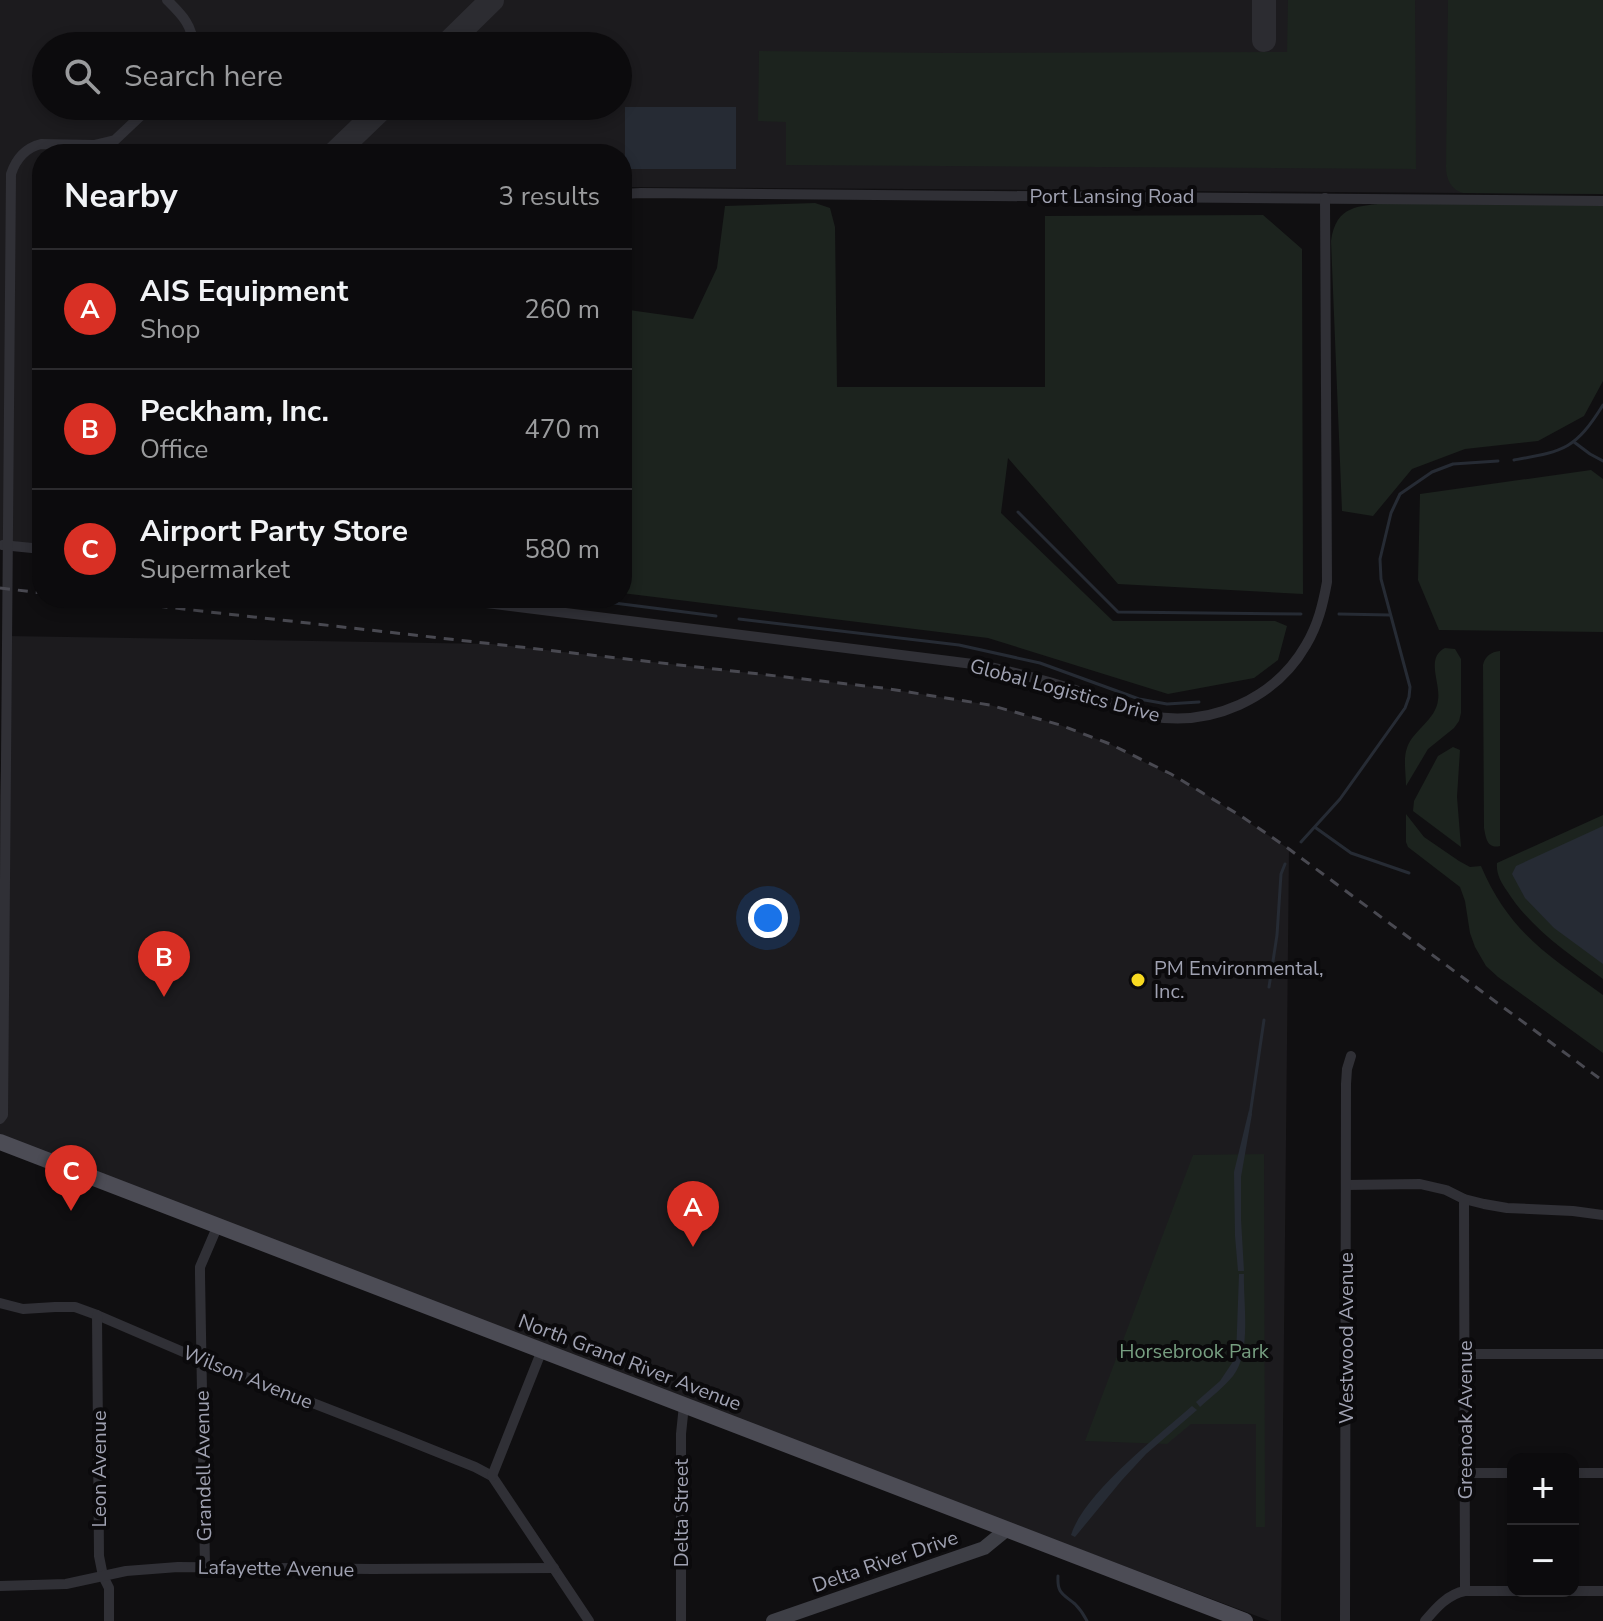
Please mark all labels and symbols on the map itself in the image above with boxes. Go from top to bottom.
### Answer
street label: Port Lansing Road [1030,183,1195,210]
street label: Global Logistics Drive [967,652,1163,729]
your location [748,898,788,938]
pin: B [138,931,190,997]
place label: PM Environmental, Inc. [1154,955,1324,1005]
marker: PM Environmental, Inc. [1129,971,1147,989]
pin: C [45,1145,97,1211]
pin: A [667,1181,719,1247]
street label: Westwood Avenue [1333,1252,1360,1424]
street label: North Grand River Avenue [515,1307,745,1417]
park label: Horsebrook Park [1119,1338,1270,1365]
street label: Wilson Avenue [179,1339,317,1416]
street label: Greenoak Avenue [1452,1340,1479,1500]
street label: Grandell Avenue [189,1390,218,1542]
street label: Leon Avenue [86,1410,113,1528]
street label: Delta Street [668,1458,695,1567]
street label: Delta River Drive [809,1524,962,1599]
street label: Lafayette Avenue [197,1554,355,1583]

